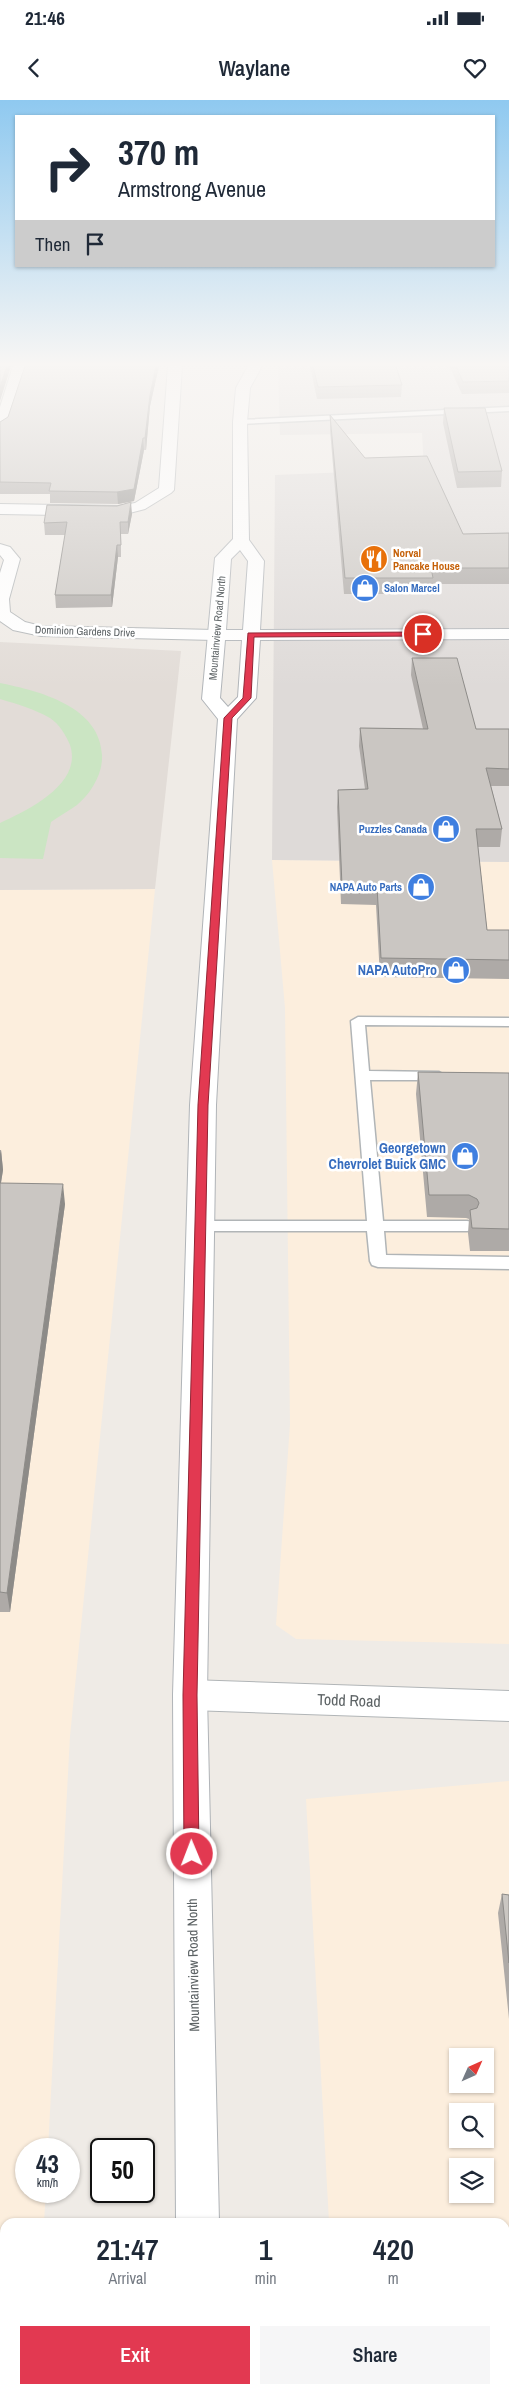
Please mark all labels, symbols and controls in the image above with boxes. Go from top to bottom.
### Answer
text: 21:46 [25,5,65,31]
text: Waylane [219,53,290,83]
icon: back [20,54,48,82]
icon: heart [461,54,489,82]
text: 370 m [118,129,199,176]
icon: right [35,135,100,200]
text: Armstrong Avenue [118,174,266,204]
icon: arrive [81,230,109,258]
text: Then [35,231,71,257]
restaurant icon: Norval Pancake House [359,544,389,574]
place label: Norval Pancake House [393,546,460,573]
shop icon: Salon Marcel [350,573,380,603]
street label: Mountainview Road North [205,575,229,681]
place label: Salon Marcel [384,581,440,595]
pin [402,613,444,655]
icon: arrive [409,620,437,648]
street label: Dominion Gardens Drive [35,622,135,640]
shop icon: Puzzles Canada [431,814,461,844]
place label: Puzzles Canada [359,822,427,836]
shop icon: NAPA Auto Parts [406,872,436,902]
place label: NAPA Auto Parts [330,880,402,894]
shop icon: NAPA AutoPro [441,955,471,985]
place label: NAPA AutoPro [358,961,437,979]
place label: Georgetown Chevrolet Buick GMC [329,1139,446,1173]
shop icon: Georgetown Chevrolet Buick GMC [450,1141,480,1171]
street label: Todd Road [317,1688,381,1712]
position arrow [165,1827,217,1879]
street label: Mountainview Road North [183,1898,203,2032]
north arrow [449,2048,494,2092]
map controls [449,2048,494,2203]
button: search [449,2103,494,2148]
speed limit sign: 50 [90,2138,155,2203]
text: 43 [36,2147,59,2181]
button: layers [449,2158,494,2203]
text: km/h [37,2175,58,2191]
text: 21:47 [96,2229,159,2269]
text: 1 [259,2229,273,2269]
text: 420 [373,2229,414,2269]
text: Arrival [108,2267,146,2289]
text: min [255,2267,277,2289]
text: m [388,2267,399,2289]
button: Exit [20,2326,250,2384]
button: Share [260,2326,490,2384]

